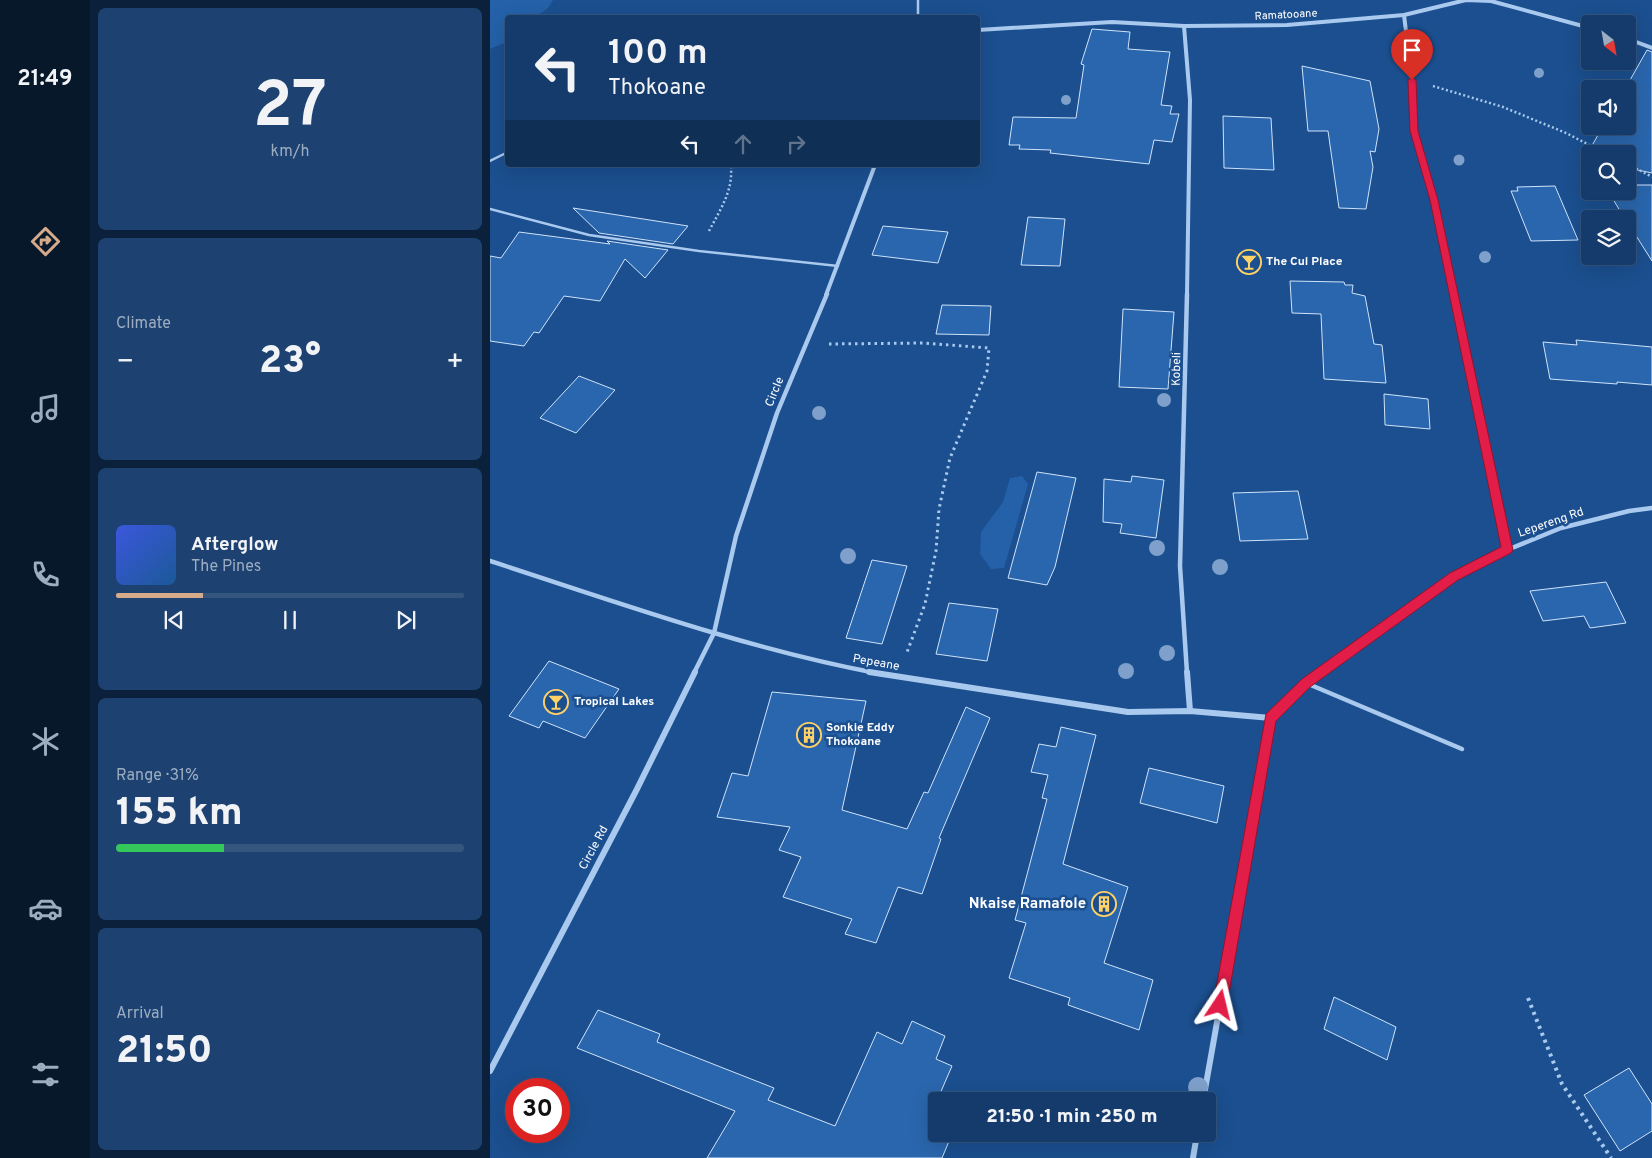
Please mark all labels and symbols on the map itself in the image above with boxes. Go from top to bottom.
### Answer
street label: Ramatooane [1254,6,1318,24]
north arrow [1581,15,1636,70]
pin [1391,29,1433,80]
bar icon: The Cul Place [1236,249,1262,275]
place label: The Cul Place [1266,254,1343,270]
street label: Kobeli [1169,352,1185,386]
street label: Circle [762,375,788,409]
street label: Lepereng Rd [1516,504,1586,542]
street label: Pepeane [851,651,901,675]
bar icon: Tropical Lakes [543,689,569,715]
place label: Tropical Lakes [574,694,654,710]
place label: Sonkie Eddy Thokoane [826,720,895,750]
building icon: Sonkie Eddy Thokoane [796,722,822,748]
street label: Circle Rd [576,823,612,873]
building icon: Nkaise Ramafole [1091,891,1117,917]
place label: Nkaise Ramafole [969,895,1086,914]
position arrow [1193,978,1245,1030]
speed limit sign: 30 [505,1078,570,1143]

